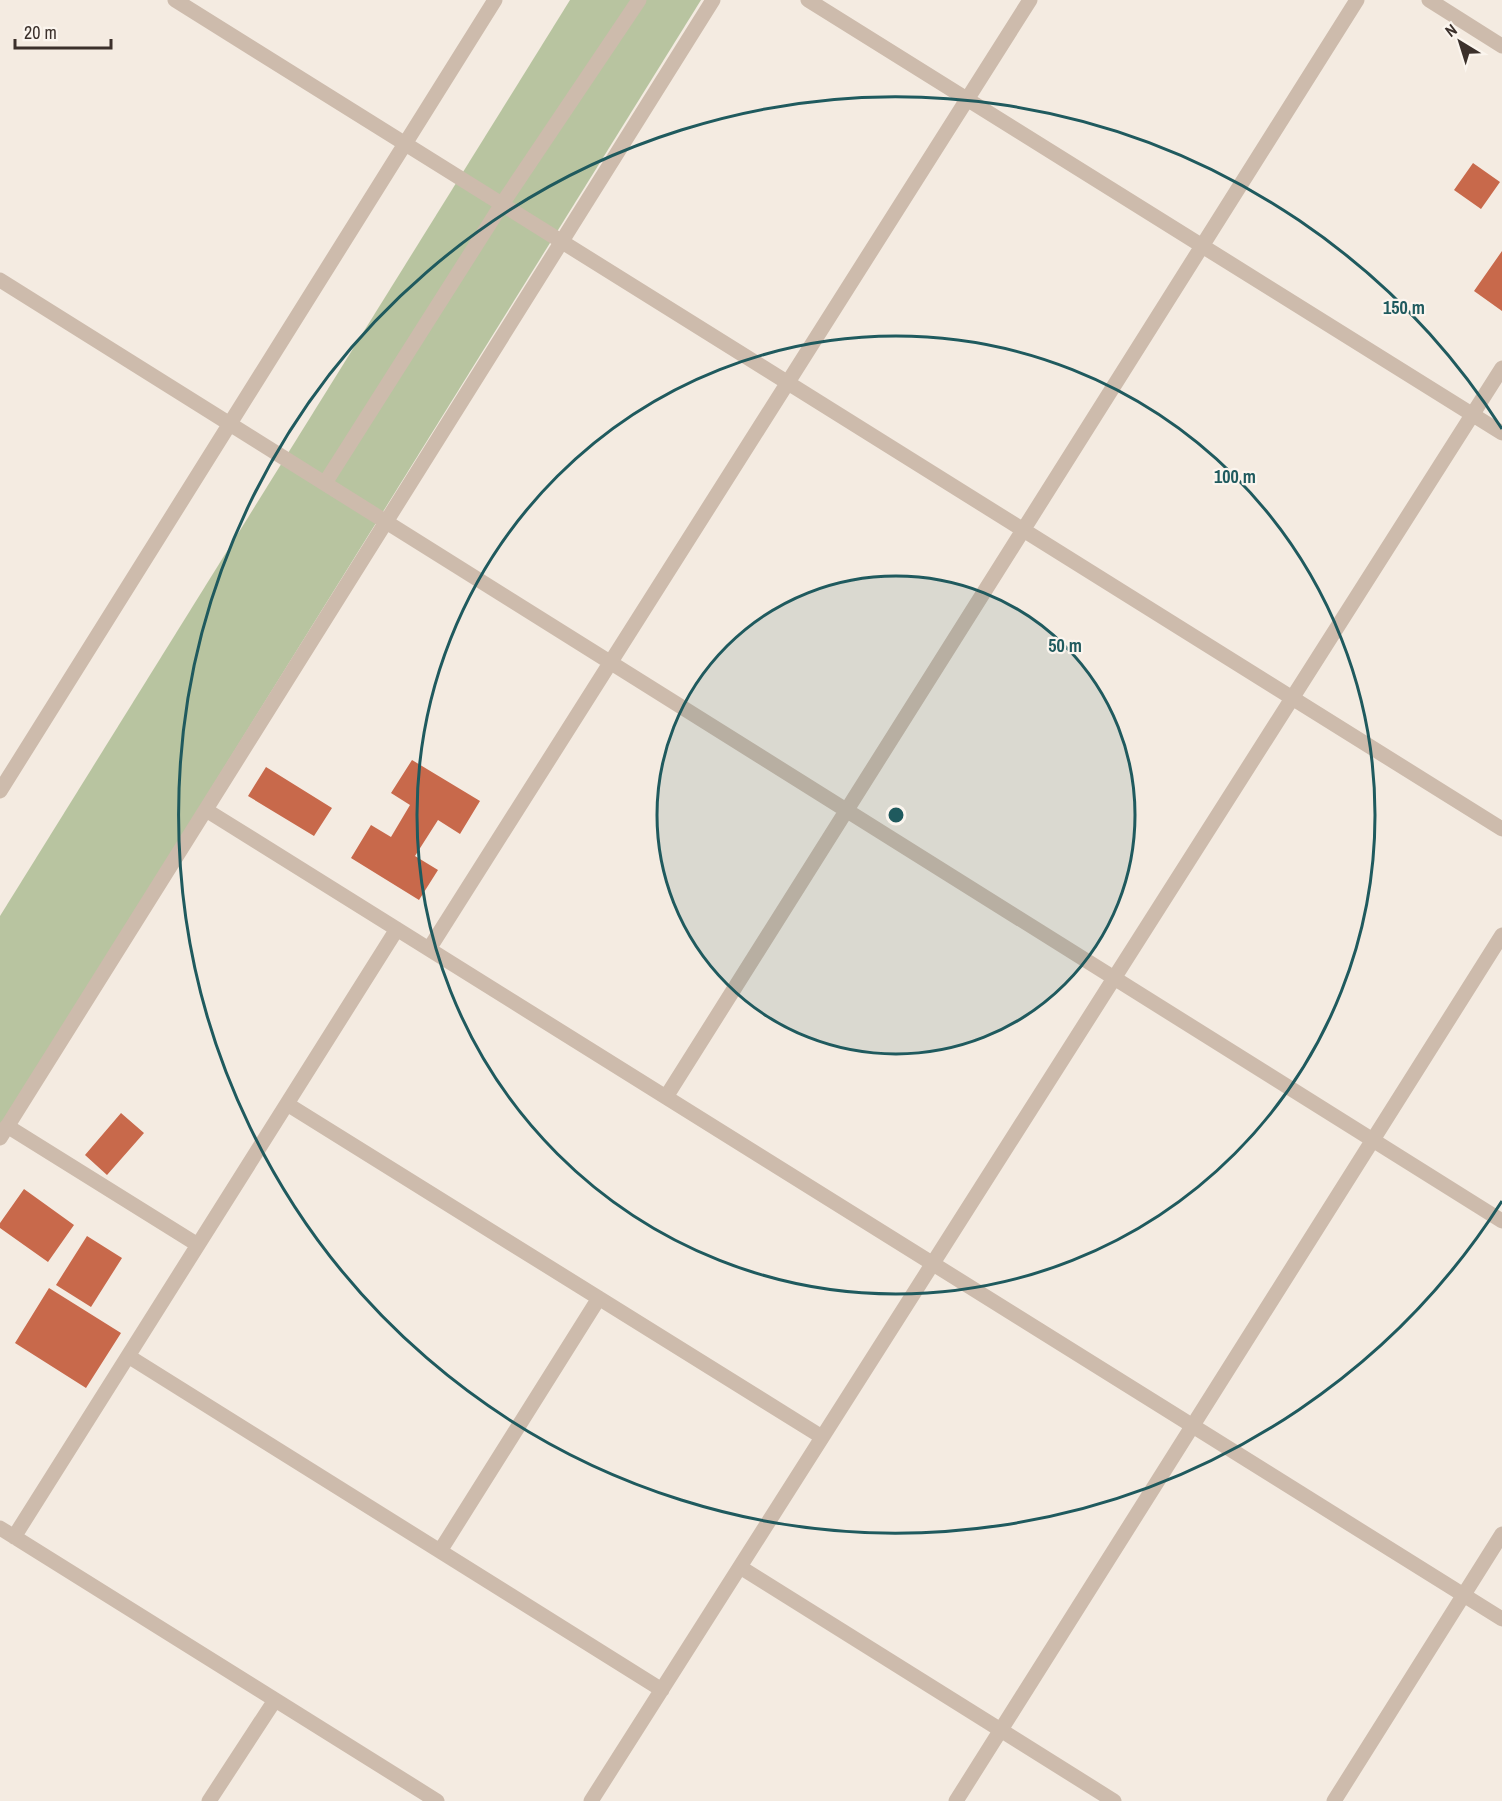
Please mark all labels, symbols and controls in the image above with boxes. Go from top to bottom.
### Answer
scale bar [15,12,111,50]
north arrow [1430,12,1490,72]
text: N [1440,19,1461,42]
text: 20 m [24,20,57,45]
text: 150 m [1383,295,1425,320]
text: 100 m [1214,464,1256,489]
text: 50 m [1048,633,1082,658]
centre of rings [886,805,906,825]

